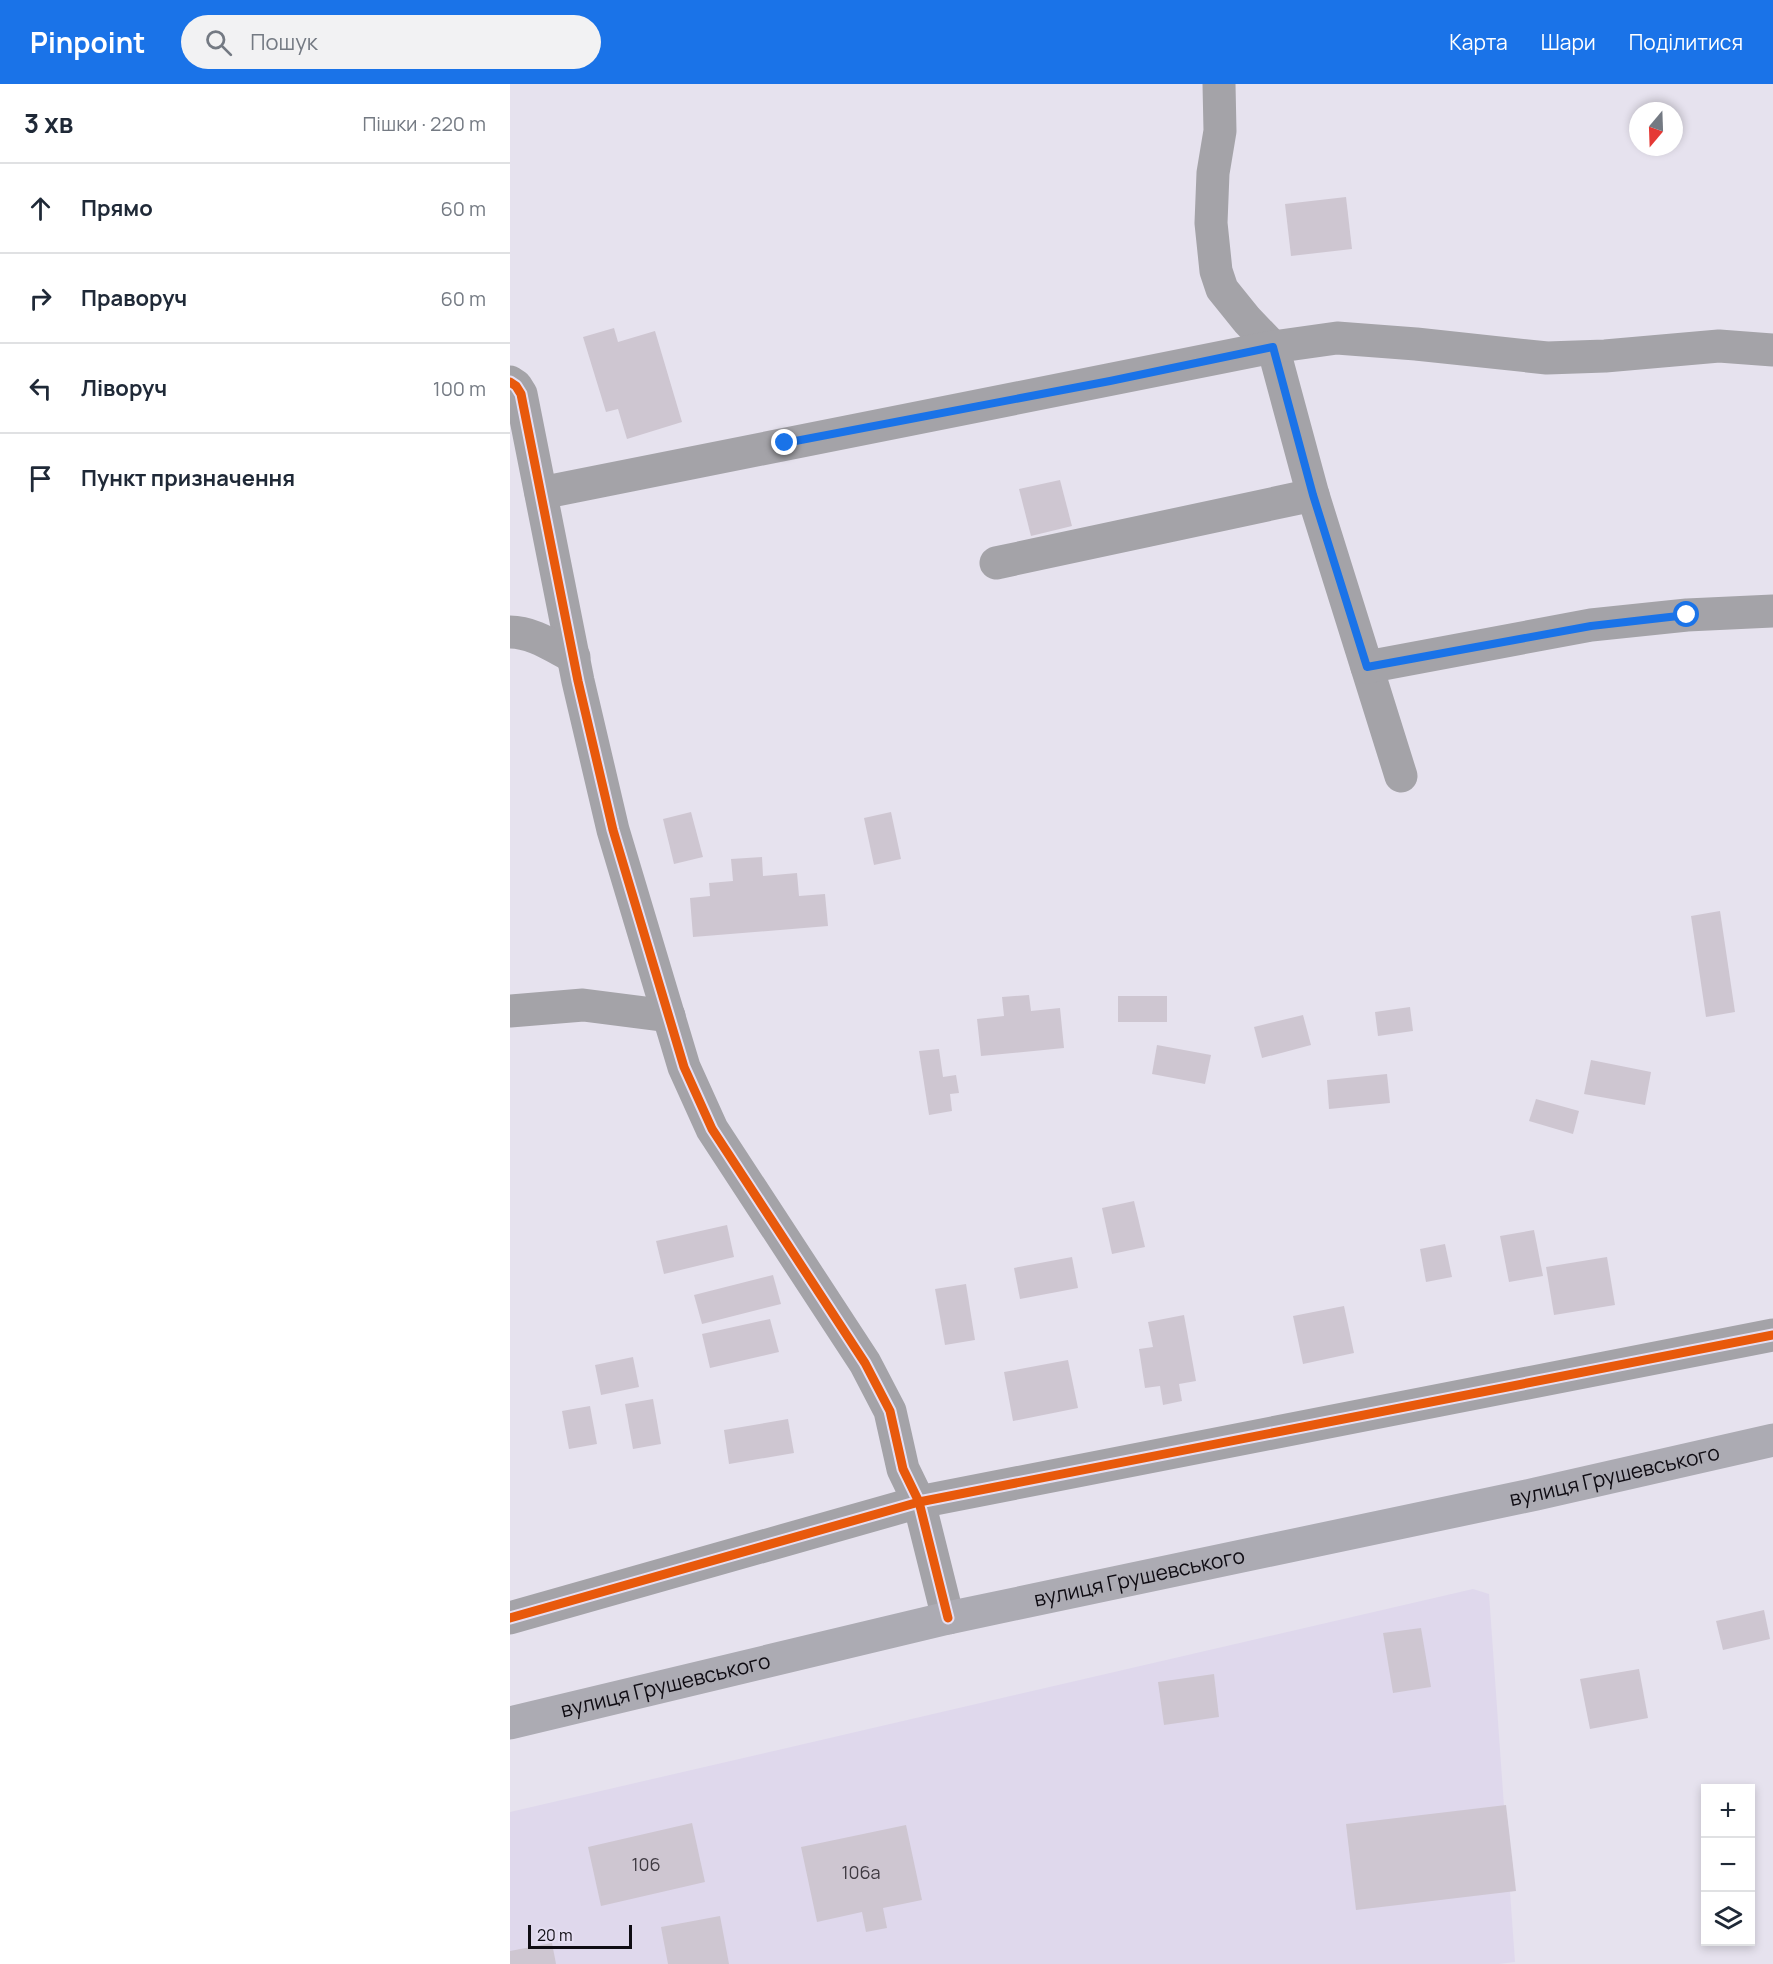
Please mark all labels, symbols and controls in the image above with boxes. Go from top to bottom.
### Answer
search box [181,15,601,69]
text: Pinpoint [30,23,145,61]
icon: search [202,26,235,59]
text: Пошук [250,27,318,57]
text: Карта [1449,28,1508,56]
text: Шари [1541,28,1596,56]
text: Поділитися [1629,28,1743,56]
north arrow [1629,102,1683,156]
text: 3 хв [24,105,73,141]
text: Пішки · 220 m [363,110,486,137]
icon: ahead [24,192,57,225]
text: Прямо [81,193,153,223]
text: 60 m [440,195,486,222]
icon: right [24,282,57,315]
text: Праворуч [81,283,187,313]
text: 60 m [440,285,486,312]
icon: left [24,372,57,405]
text: Ліворуч [81,373,167,403]
text: 100 m [433,375,486,402]
route end [771,429,797,455]
icon: arrive [24,462,57,495]
text: Пункт призначення [81,463,295,493]
route start [1673,601,1699,627]
street label: вулиця Грушевського [1507,1438,1722,1512]
street label: вулиця Грушевського [1031,1541,1247,1613]
street label: вулиця Грушевського [558,1646,773,1723]
map controls [1701,1784,1755,1946]
button: + [1701,1784,1755,1838]
button: − [1701,1838,1755,1892]
house number: 106 [631,1852,661,1876]
house number: 106а [841,1860,881,1884]
button: layers [1701,1892,1755,1946]
scale bar [528,1922,632,1950]
text: 20 m [537,1924,573,1946]

